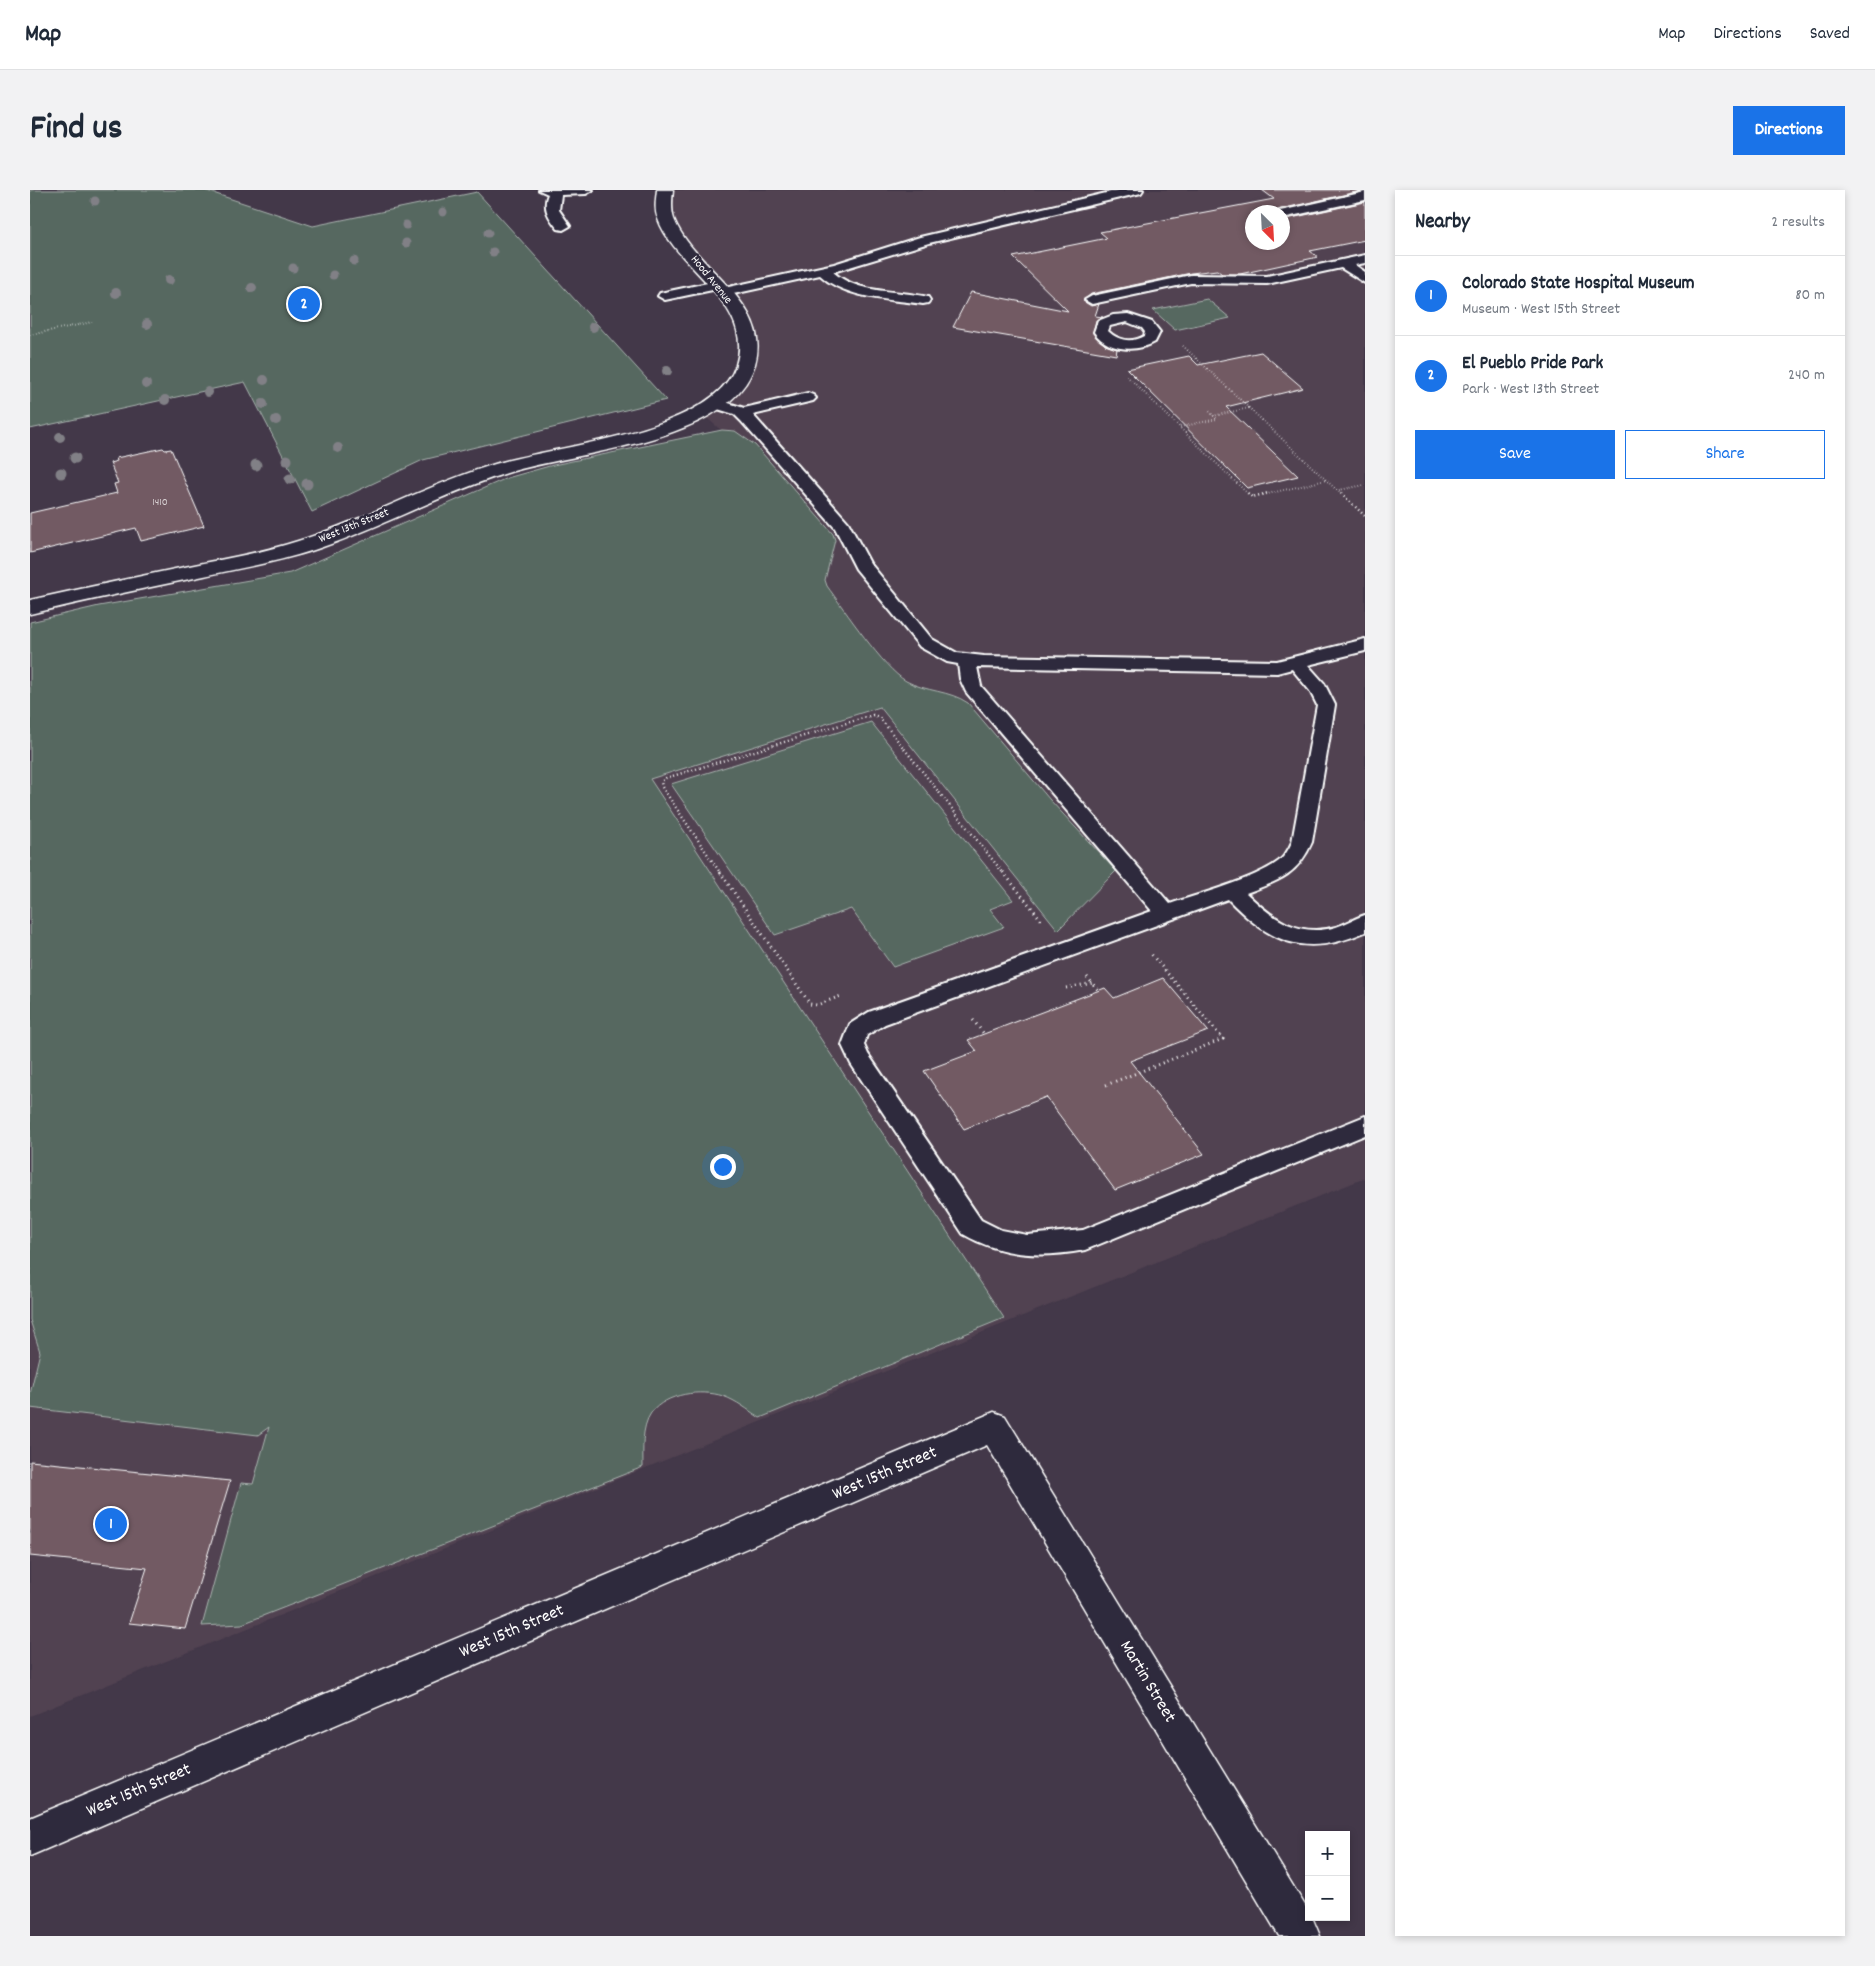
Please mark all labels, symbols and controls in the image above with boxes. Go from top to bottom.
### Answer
text: Map [25,18,61,52]
text: Map [1658,22,1685,47]
text: Directions [1713,22,1782,47]
text: Saved [1810,22,1850,47]
text: Find us [30,105,122,155]
button: Directions [1733,106,1845,155]
north arrow [1245,205,1290,250]
text: Nearby [1415,208,1470,238]
text: 2 results [1771,211,1825,234]
street label: Hood Avenue [686,252,736,308]
text: Colorado State Hospital Museum [1462,271,1695,298]
text: 1 [1429,284,1433,307]
text: 80 m [1795,284,1825,307]
pin: 2 [288,285,320,323]
text: Museum · West 15th Street [1462,298,1620,321]
text: El Pueblo Pride Park [1462,351,1603,378]
text: 2 [1428,364,1435,387]
text: 240 m [1788,364,1825,387]
text: Park · West 13th Street [1462,378,1599,401]
button: Save [1415,430,1615,479]
button: Share [1625,430,1825,479]
house number: 1410 [152,495,168,511]
street label: West 13th Street [316,504,392,548]
your location [710,1154,736,1180]
street label: West 15th Street [829,1441,942,1507]
pin: 1 [95,1505,127,1543]
street label: West 15th Street [456,1599,569,1665]
street label: Martin Street [1113,1636,1182,1728]
street label: West 15th Street [83,1758,196,1824]
map controls [1305,1831,1350,1921]
button: + [1305,1831,1350,1876]
button: − [1305,1876,1350,1921]

